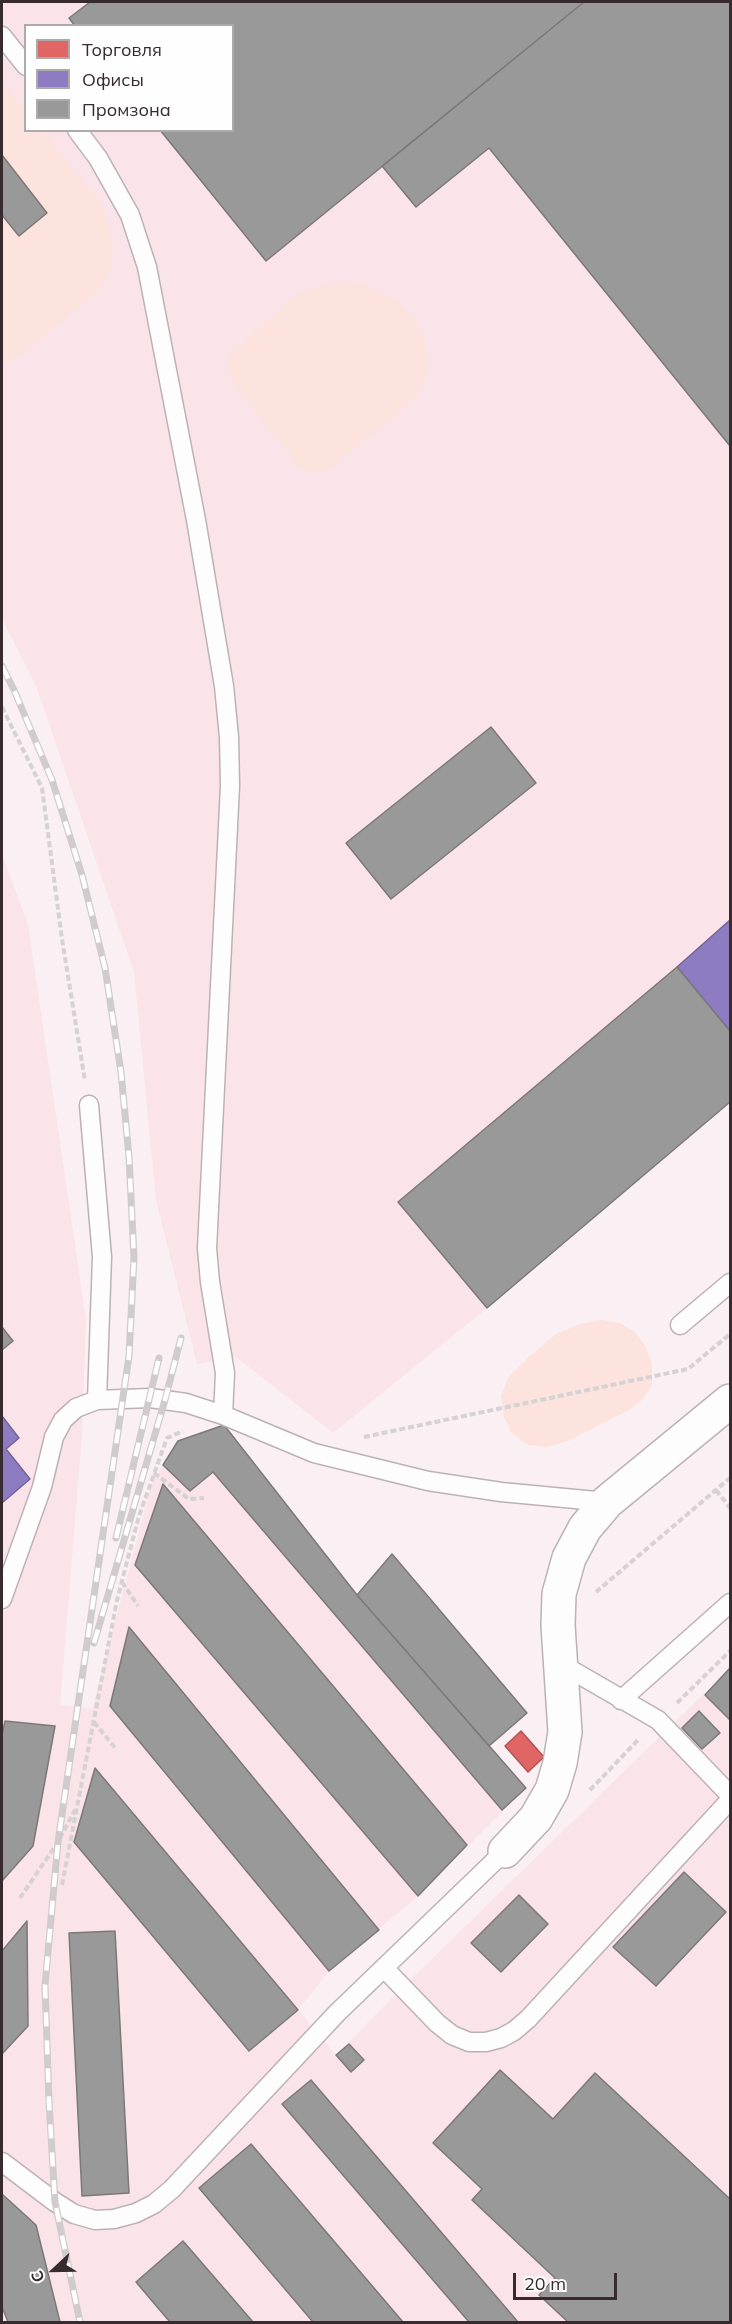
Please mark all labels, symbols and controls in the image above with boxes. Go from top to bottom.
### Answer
legend [24,24,234,132]
text: Торговля [82,38,162,61]
text: Офисы [82,68,144,91]
text: Промзона [82,98,171,121]
north arrow [24,2240,84,2300]
scale bar [516,2261,620,2299]
text: С [26,2268,49,2286]
text: 20 m [524,2272,566,2295]

